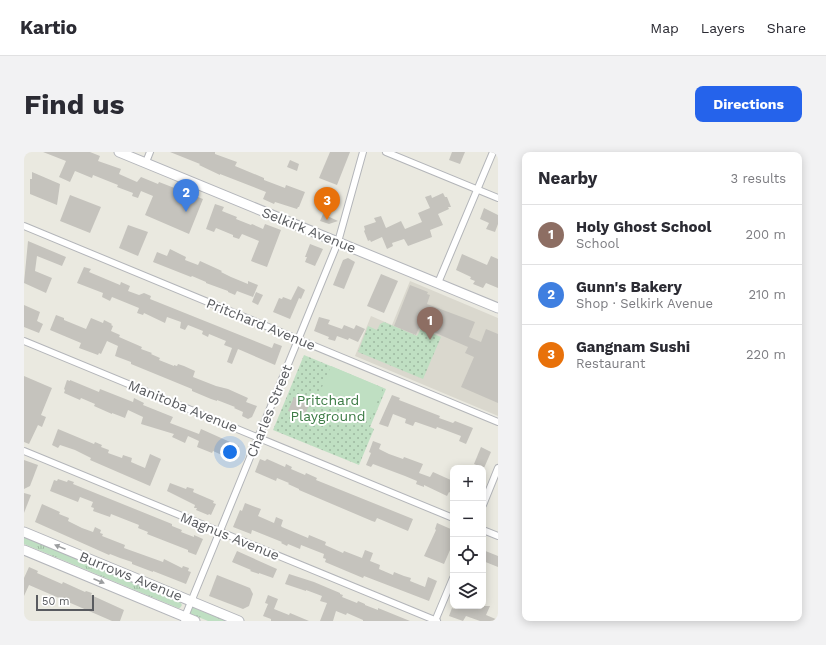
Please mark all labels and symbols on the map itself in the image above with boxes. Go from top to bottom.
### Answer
pin: 2 [173,179,199,212]
pin: 3 [314,187,340,220]
street label: Selkirk Avenue [260,204,358,256]
street label: Pritchard Avenue [204,295,318,353]
pin: 1 [417,307,443,340]
street label: Charles Street [243,362,295,460]
street label: Manitoba Avenue [126,377,240,435]
park label: Pritchard Playground [291,392,365,424]
your location [220,442,240,462]
street label: Magnus Avenue [178,509,282,563]
one-way arrow [55,544,66,550]
street label: Burrows Avenue [77,548,185,604]
one-way arrow [93,578,104,584]
scale bar [36,593,94,612]

